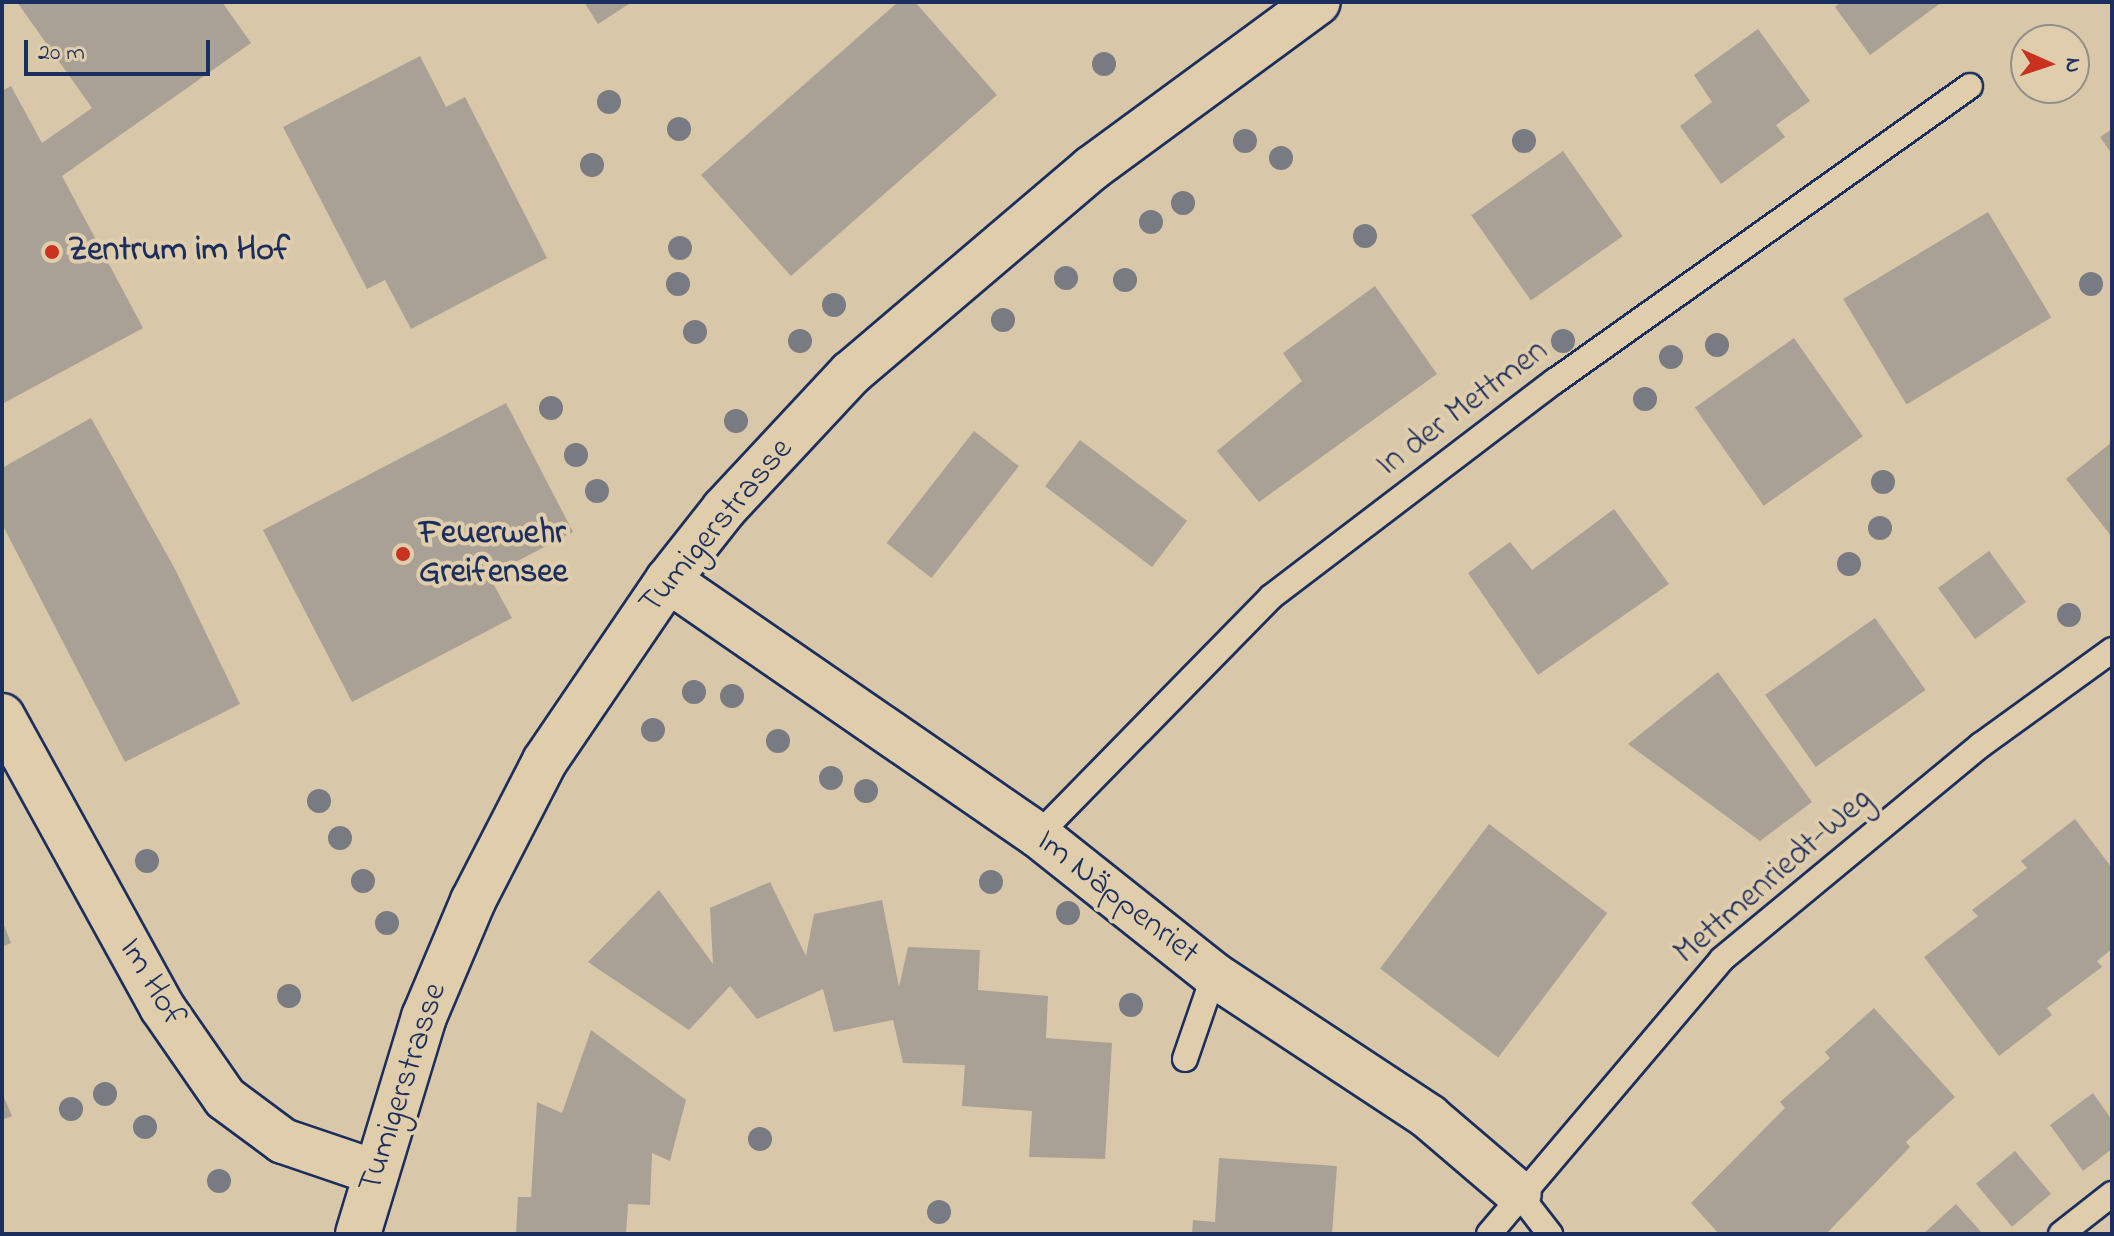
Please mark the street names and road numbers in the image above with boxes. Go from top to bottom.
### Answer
street label: In der Mettmen [1369,331,1557,487]
street label: Tumigerstrasse [631,430,803,624]
street label: Mettmenriedt-Weg [1667,780,1881,974]
street label: Im Näppenriet [1027,822,1207,974]
street label: Im Hof [109,931,193,1035]
street label: Tumigerstrasse [351,978,457,1198]

